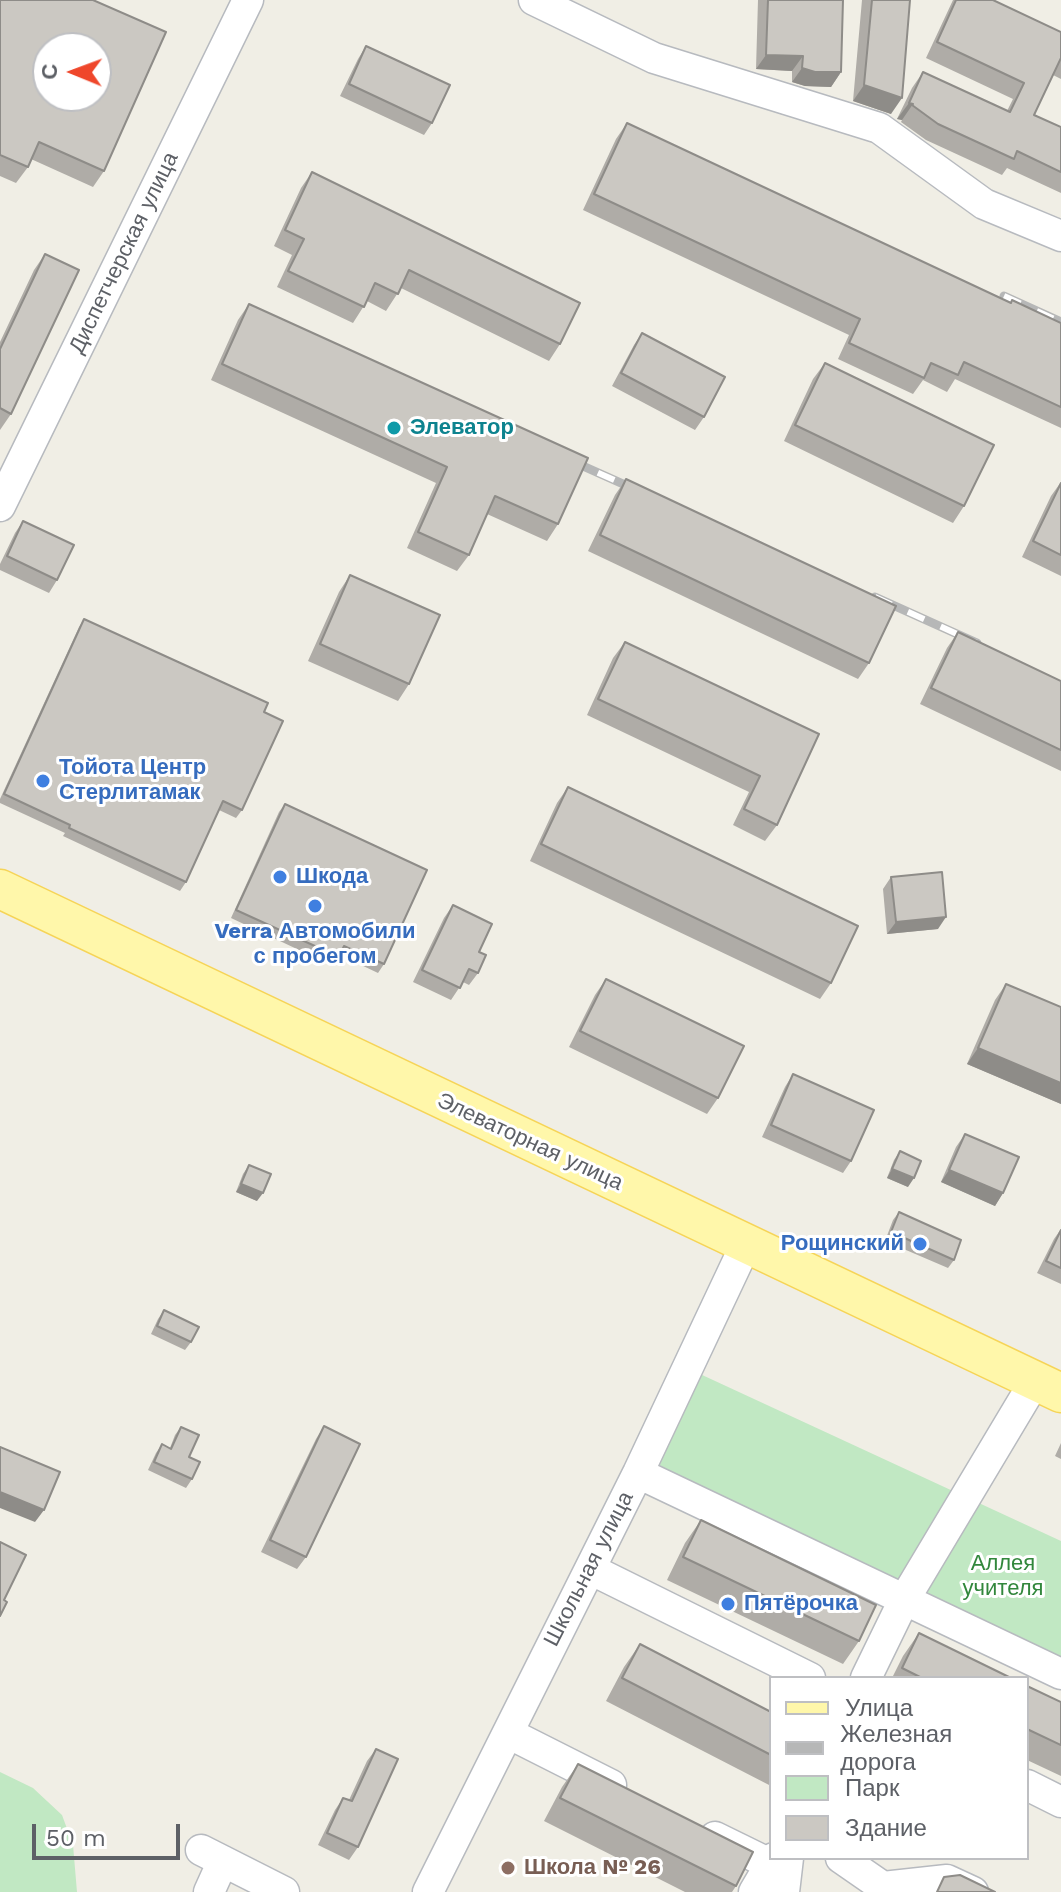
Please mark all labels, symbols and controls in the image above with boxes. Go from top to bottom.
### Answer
north arrow [32,32,112,112]
text: С [37,63,62,80]
street label: Диспетчерская улица [64,148,184,358]
place label: Элеватор [410,415,514,441]
marker: Элеватор [385,419,403,437]
place label: Тойота Центр Стерлитамак [59,755,206,806]
marker: Тойота Центр Стерлитамак [34,772,52,790]
place label: Шкода [296,864,368,890]
marker: Шкода [271,868,289,886]
marker: Verra Автомобили с пробегом [306,897,324,915]
place label: Verra Автомобили с пробегом [214,919,416,970]
street label: Элеваторная улица [433,1087,627,1197]
place label: Рощинский [781,1231,904,1257]
marker: Рощинский [911,1235,929,1253]
street label: Школьная улица [539,1487,639,1651]
park label: Аллея учителя [963,1551,1043,1602]
place label: Пятёрочка [744,1591,858,1617]
marker: Пятёрочка [719,1595,737,1613]
legend [769,1676,1029,1860]
text: Улица [845,1694,913,1722]
text: Железная дорога [840,1720,952,1776]
text: Парк [845,1774,899,1802]
scale bar [36,1808,184,1858]
text: Здание [845,1814,927,1842]
text: 50 m [46,1824,106,1852]
place label: Школа № 26 [524,1855,661,1881]
marker: Школа № 26 [499,1859,517,1877]

